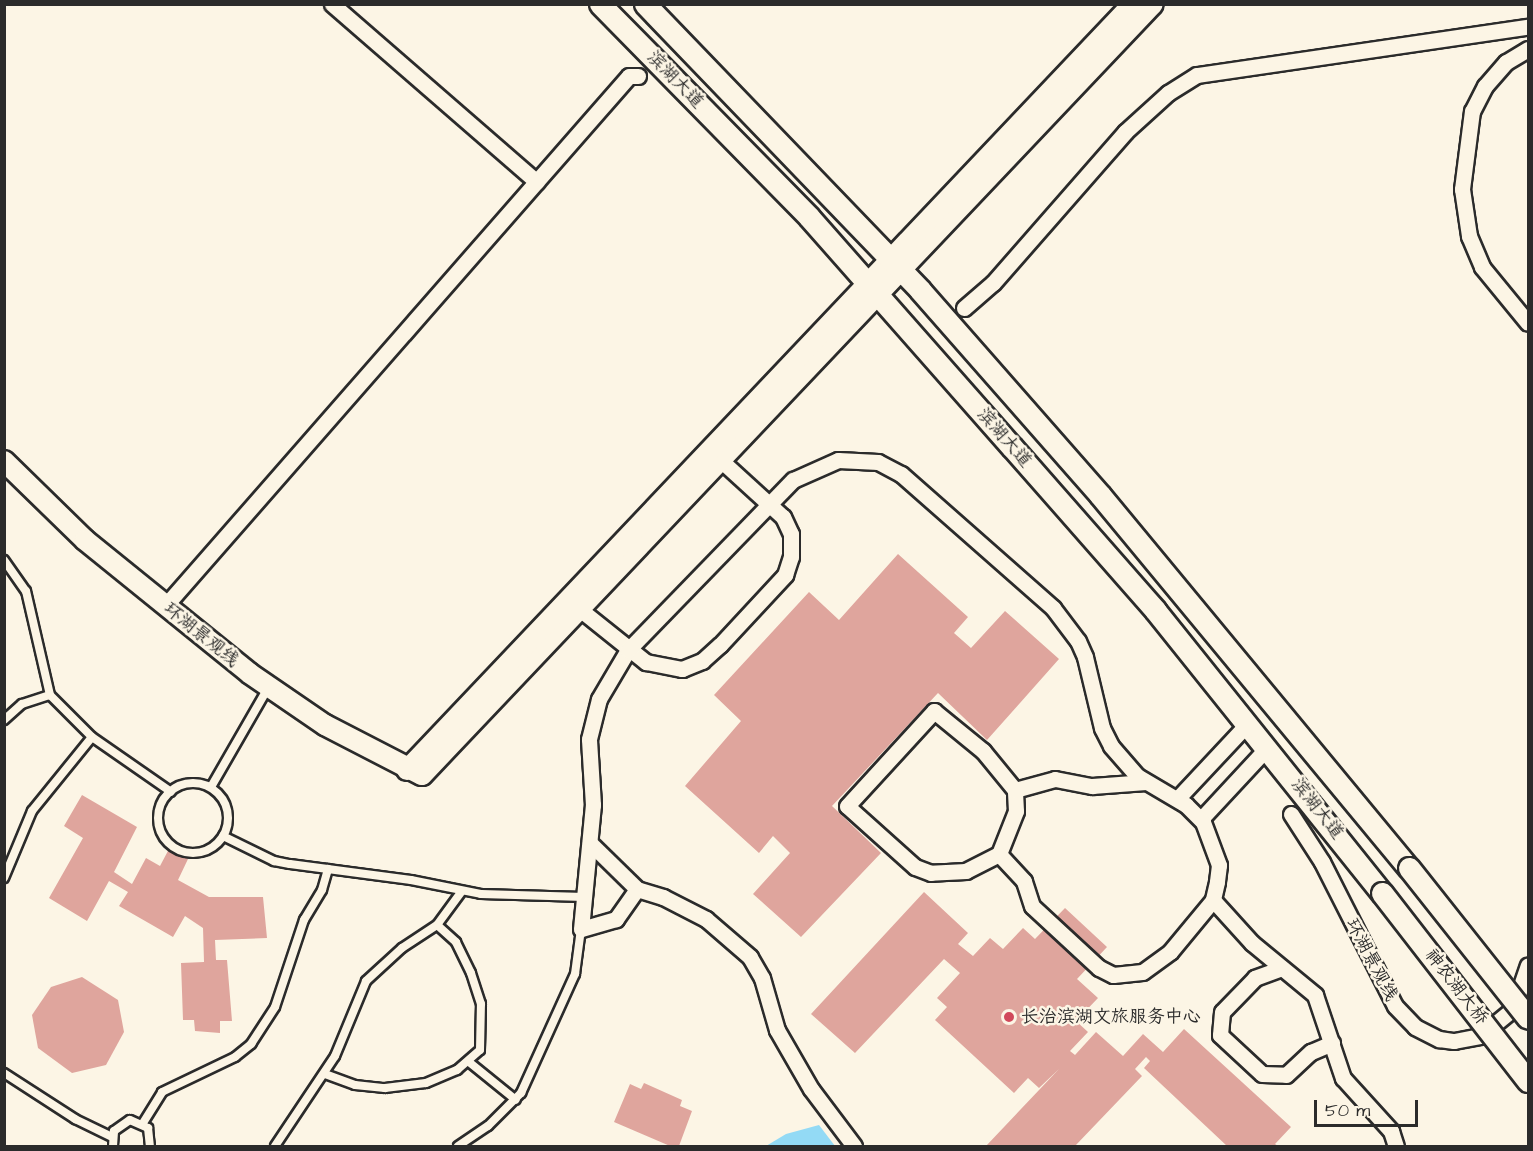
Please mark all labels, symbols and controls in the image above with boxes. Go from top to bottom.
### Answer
street label: 滨湖大道 [642,47,708,113]
street label: 滨湖大道 [972,404,1036,472]
street label: 环湖景观线 [159,598,243,672]
street label: 滨湖大道 [1286,774,1348,844]
street label: 环湖景观线 [1340,915,1402,1005]
street label: 神农湖大桥 [1420,945,1492,1029]
place label: 长治滨湖文旅服务中心 [1021,1006,1201,1028]
marker: 长治滨湖文旅服务中心 [1002,1010,1016,1024]
scale bar [1317,1088,1420,1126]
text: 50 m [1325,1098,1370,1123]

